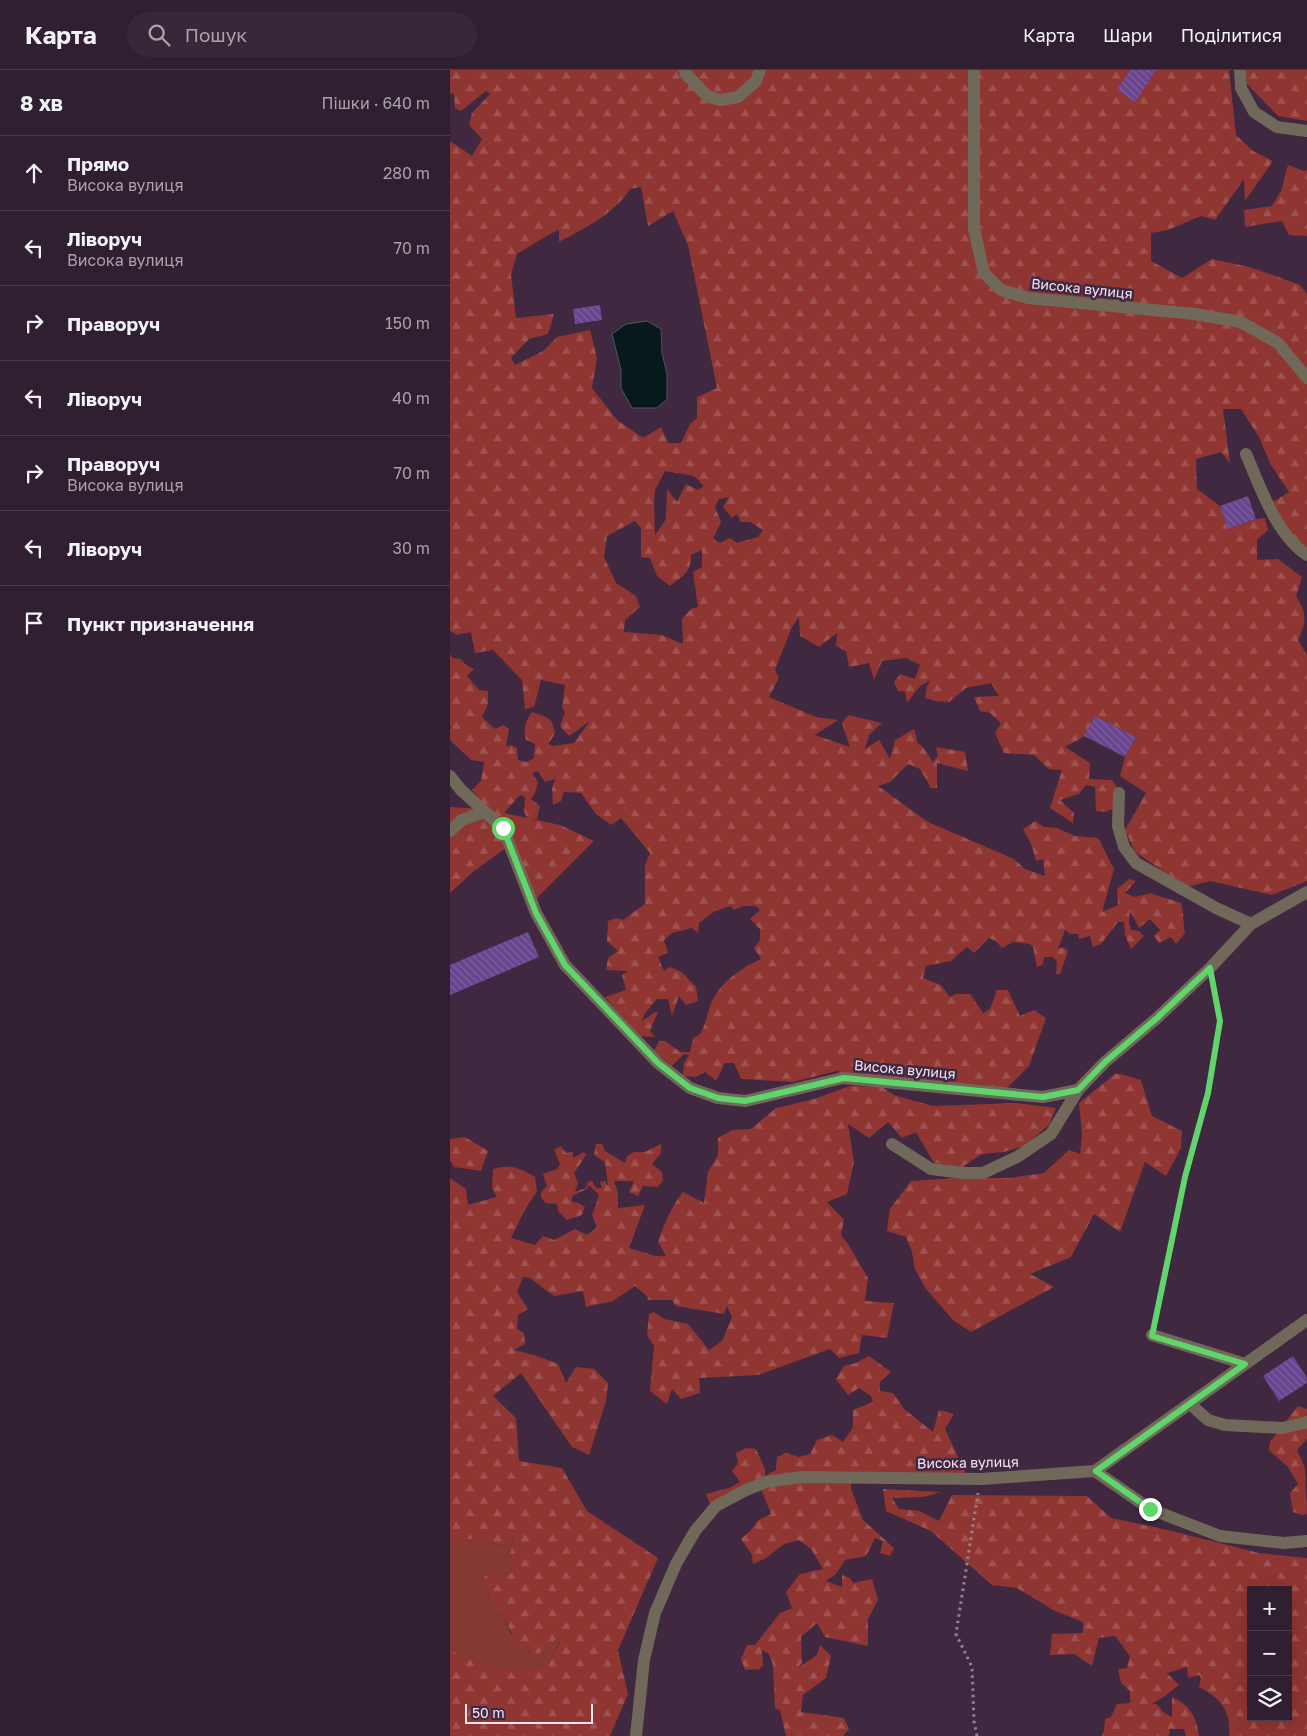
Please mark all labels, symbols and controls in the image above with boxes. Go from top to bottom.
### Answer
search box [127,12,477,57]
text: Карта [25,20,97,49]
icon: search [145,21,173,49]
text: Пошук [185,23,247,46]
text: Карта [1023,24,1075,46]
text: Шари [1103,24,1153,46]
text: Поділитися [1181,24,1282,46]
text: 8 хв [20,90,63,116]
text: Пішки · 640 m [321,93,430,113]
text: Прямо [67,152,129,175]
icon: ahead [20,159,48,187]
text: 280 m [383,163,430,183]
text: Висока вулиця [67,175,184,195]
text: Ліворуч [67,227,142,250]
icon: left [20,234,48,262]
text: 70 m [393,238,430,258]
text: Висока вулиця [67,250,184,270]
street label: Висока вулиця [1030,274,1134,302]
icon: right [20,309,48,337]
text: Праворуч [67,312,160,335]
text: 150 m [385,313,430,333]
icon: left [20,384,48,412]
text: Ліворуч [67,387,142,410]
text: 40 m [392,388,430,408]
text: Праворуч [67,452,160,475]
icon: right [20,459,48,487]
text: 70 m [393,463,430,483]
text: Висока вулиця [67,475,184,495]
icon: left [20,534,48,562]
text: Ліворуч [67,537,142,560]
text: 30 m [393,538,430,558]
icon: arrive [20,609,48,637]
text: Пункт призначення [67,612,254,635]
route start [492,817,515,840]
street label: Висока вулиця [853,1056,957,1082]
street label: Висока вулиця [917,1453,1019,1471]
route end [1139,1498,1162,1521]
map controls [1247,1586,1292,1721]
button: + [1247,1586,1292,1631]
button: − [1247,1631,1292,1676]
button: layers [1247,1676,1292,1721]
scale bar [465,1701,592,1724]
text: 50 m [472,1704,505,1721]

